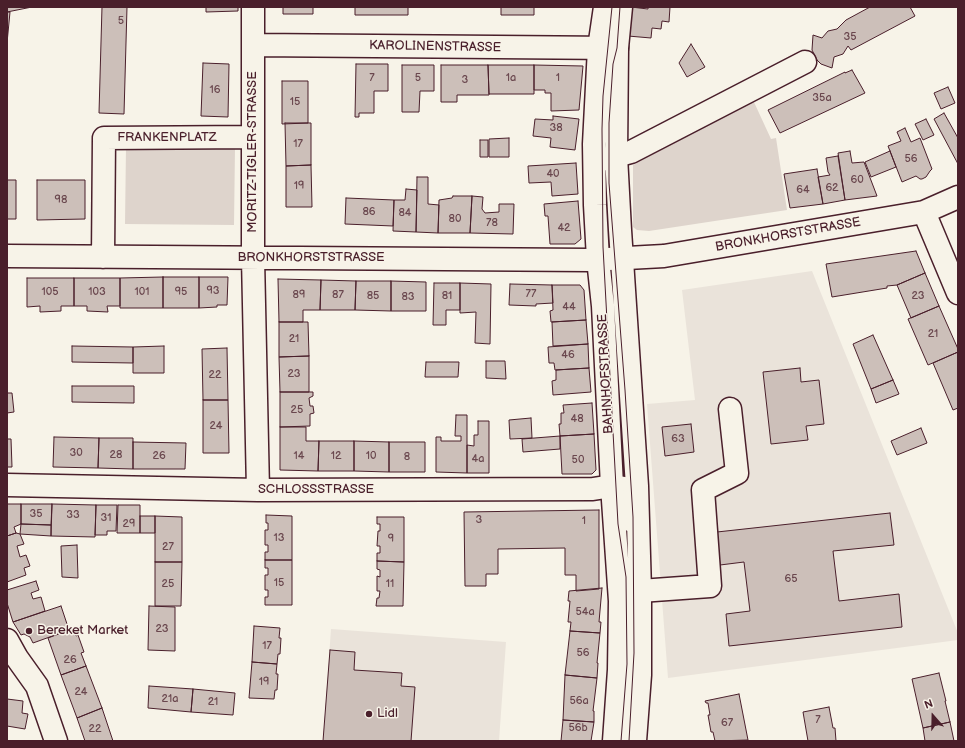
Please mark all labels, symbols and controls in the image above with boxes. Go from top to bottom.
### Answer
house number: 5 [118,14,124,28]
house number: 35 [843,30,857,44]
street label: KAROLINENSTRASSE [369,38,501,56]
street label: MORITZ-TIGLER-STRASSE [245,71,261,233]
house number: 7 [369,71,375,85]
house number: 5 [415,71,421,85]
house number: 1a [506,71,516,85]
house number: 1 [556,71,560,85]
house number: 3 [462,73,468,87]
house number: 16 [210,83,220,97]
house number: 35a [812,91,832,105]
house number: 15 [290,95,300,109]
house number: 38 [549,121,563,135]
street label: FRANKENPLATZ [117,130,217,146]
house number: 17 [293,137,303,151]
house number: 56 [904,152,918,166]
house number: 40 [546,167,560,181]
house number: 60 [850,173,864,187]
house number: 19 [294,179,304,193]
house number: 62 [825,181,839,195]
house number: 64 [796,183,810,197]
house number: 98 [55,193,67,207]
house number: 86 [362,205,376,219]
house number: 84 [398,206,412,220]
house number: 80 [449,212,461,226]
street label: BRONKHORSTSTRASSE [714,215,862,255]
house number: 78 [486,216,498,230]
house number: 42 [557,221,571,235]
street label: BRONKHORSTSTRASSE [237,250,385,266]
house number: 93 [206,284,220,298]
house number: 105 [41,285,59,299]
house number: 103 [88,285,106,299]
house number: 101 [135,285,149,299]
house number: 95 [175,285,187,299]
house number: 77 [526,287,536,301]
house number: 89 [293,288,305,302]
house number: 87 [332,288,344,302]
house number: 85 [367,289,379,303]
house number: 81 [442,289,452,303]
house number: 23 [911,289,925,303]
house number: 83 [401,290,415,304]
house number: 44 [562,300,576,314]
street label: BAHNHOFSTRASSE [595,314,617,434]
house number: 21 [928,327,938,341]
house number: 21 [289,332,299,346]
house number: 46 [561,348,575,362]
house number: 23 [287,367,301,381]
house number: 22 [209,368,221,382]
house number: 25 [291,403,303,417]
house number: 48 [570,412,584,426]
house number: 24 [209,419,223,433]
house number: 63 [671,432,685,446]
house number: 30 [69,446,83,460]
house number: 28 [110,448,122,462]
house number: 26 [152,449,166,463]
house number: 14 [294,449,304,463]
house number: 12 [331,449,341,463]
house number: 10 [366,449,376,463]
house number: 8 [404,450,410,464]
house number: 4a [472,452,484,466]
house number: 50 [572,453,584,467]
street label: SCHLOSSSTRASSE [258,482,374,498]
house number: 35 [29,507,43,521]
house number: 33 [66,508,80,522]
house number: 31 [100,511,112,525]
house number: 3 [476,513,482,527]
house number: 1 [582,514,586,528]
house number: 29 [123,517,135,531]
house number: 13 [273,531,285,545]
house number: 9 [388,532,394,546]
house number: 27 [162,540,174,554]
house number: 65 [784,572,798,586]
house number: 15 [274,576,284,590]
house number: 25 [162,577,174,591]
house number: 11 [386,577,394,591]
house number: 54a [575,605,595,619]
house number: 23 [155,622,169,636]
place label: Bereket Market [37,623,128,639]
marker: Bereket Market [24,626,34,636]
house number: 17 [262,639,272,653]
house number: 56 [576,646,590,660]
house number: 26 [63,653,77,667]
house number: 19 [259,675,269,689]
house number: 24 [74,685,88,699]
house number: 21a [162,692,178,706]
house number: 56a [569,694,589,708]
house number: 21 [208,695,218,709]
north arrow [913,696,953,736]
text: N [923,697,935,712]
place label: Lidl [377,706,398,722]
marker: Lidl [364,709,374,719]
house number: 7 [815,713,821,727]
house number: 67 [721,716,733,730]
house number: 56b [568,721,588,735]
house number: 22 [89,722,101,736]

